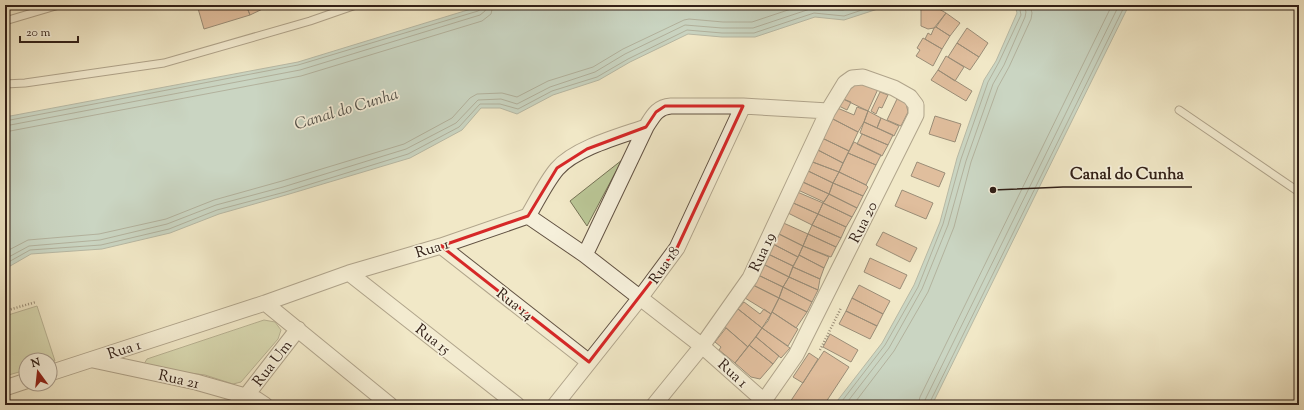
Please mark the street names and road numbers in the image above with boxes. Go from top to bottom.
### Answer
street label: Rua 20 [845,198,884,247]
street label: Rua 19 [745,229,782,276]
street label: Rua 1 [413,234,452,264]
street label: Rua 18 [645,243,686,289]
street label: Rua 14 [491,284,537,327]
street label: Rua 15 [410,320,454,361]
street label: Rua 1 [105,335,144,366]
street label: Rua Um [248,336,298,392]
street label: Rua 1 [712,355,752,393]
street label: Rua 21 [156,366,201,395]

